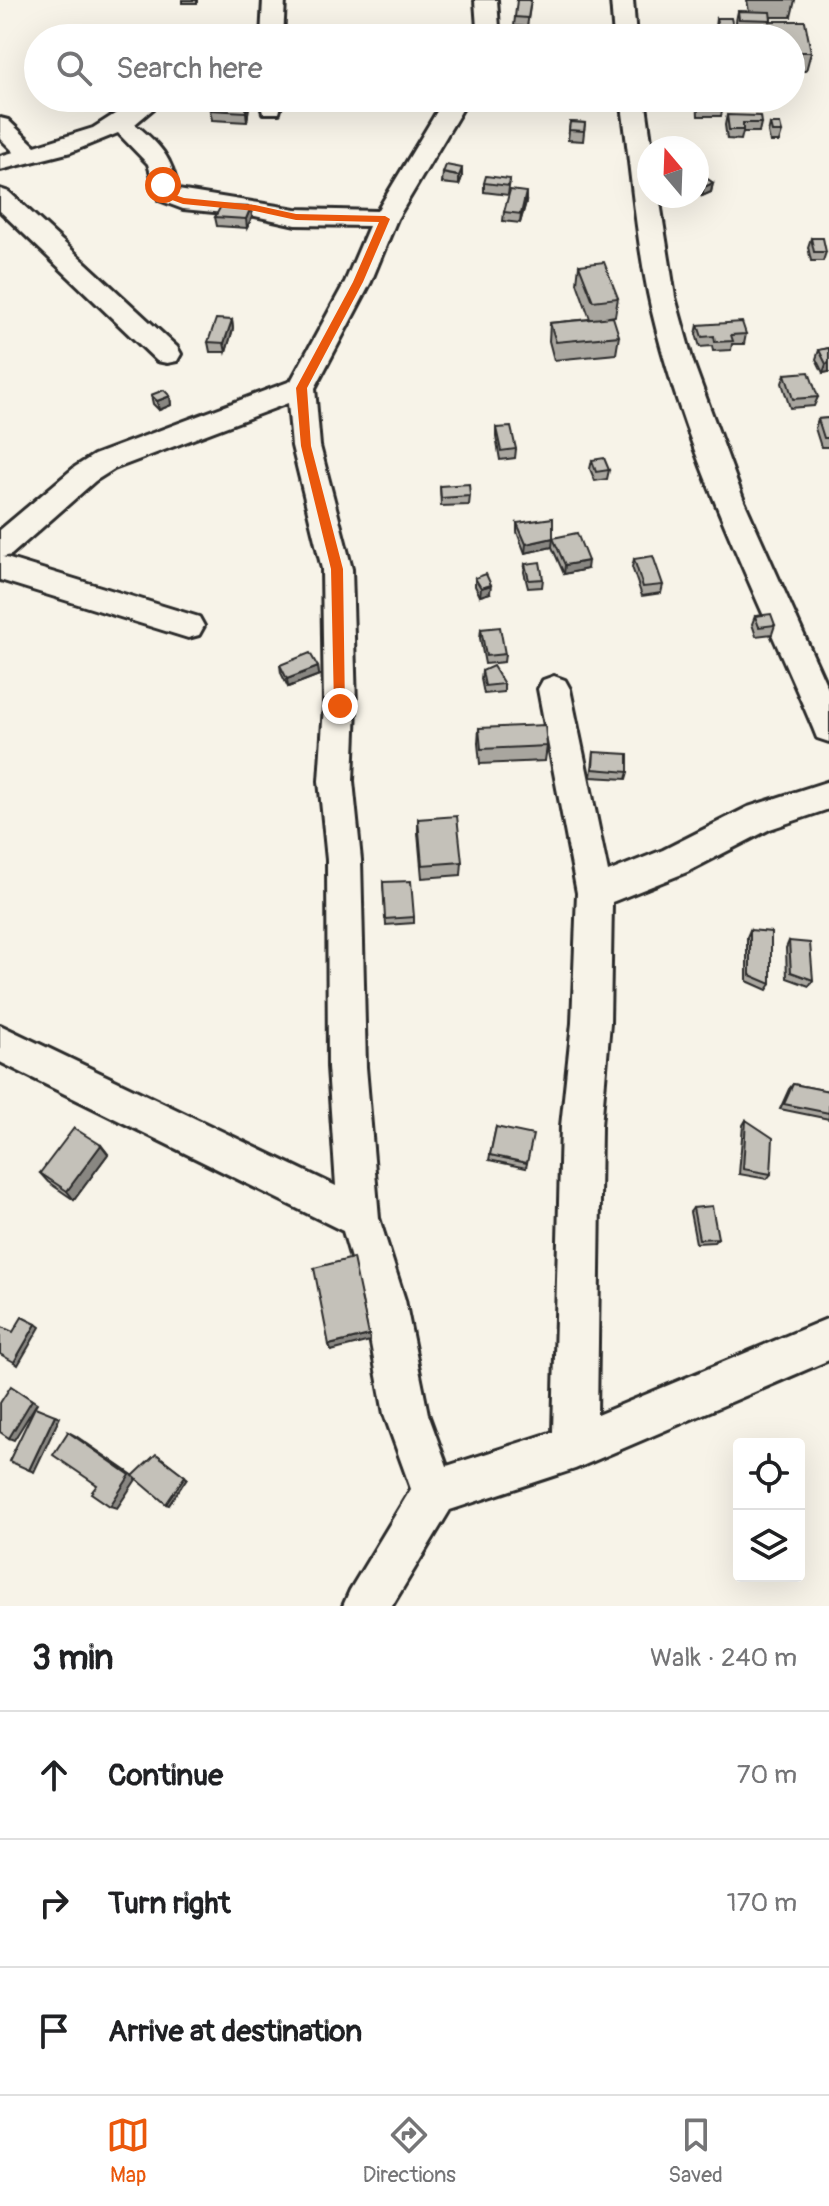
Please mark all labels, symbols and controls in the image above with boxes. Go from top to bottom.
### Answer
search box [24,24,805,112]
icon: search [52,46,96,90]
text: Search here [116,50,263,87]
north arrow [637,136,709,208]
route start [145,167,181,203]
route end [322,688,358,724]
map controls [733,1438,805,1582]
button: locate [733,1438,805,1510]
button: layers [733,1510,805,1582]
text: 3 min [32,1637,114,1680]
text: Walk · 240 m [650,1642,797,1674]
icon: ahead [32,1753,76,1797]
text: Continue [108,1757,223,1794]
text: 70 m [737,1759,797,1791]
icon: right [32,1881,76,1925]
text: Turn right [108,1885,231,1922]
text: 170 m [727,1887,797,1919]
icon: arrive [32,2009,76,2053]
text: Arrive at destination [108,2013,362,2050]
tab: Map [106,2113,150,2189]
tab: Directions [363,2113,456,2189]
tab: Saved [668,2113,723,2189]

